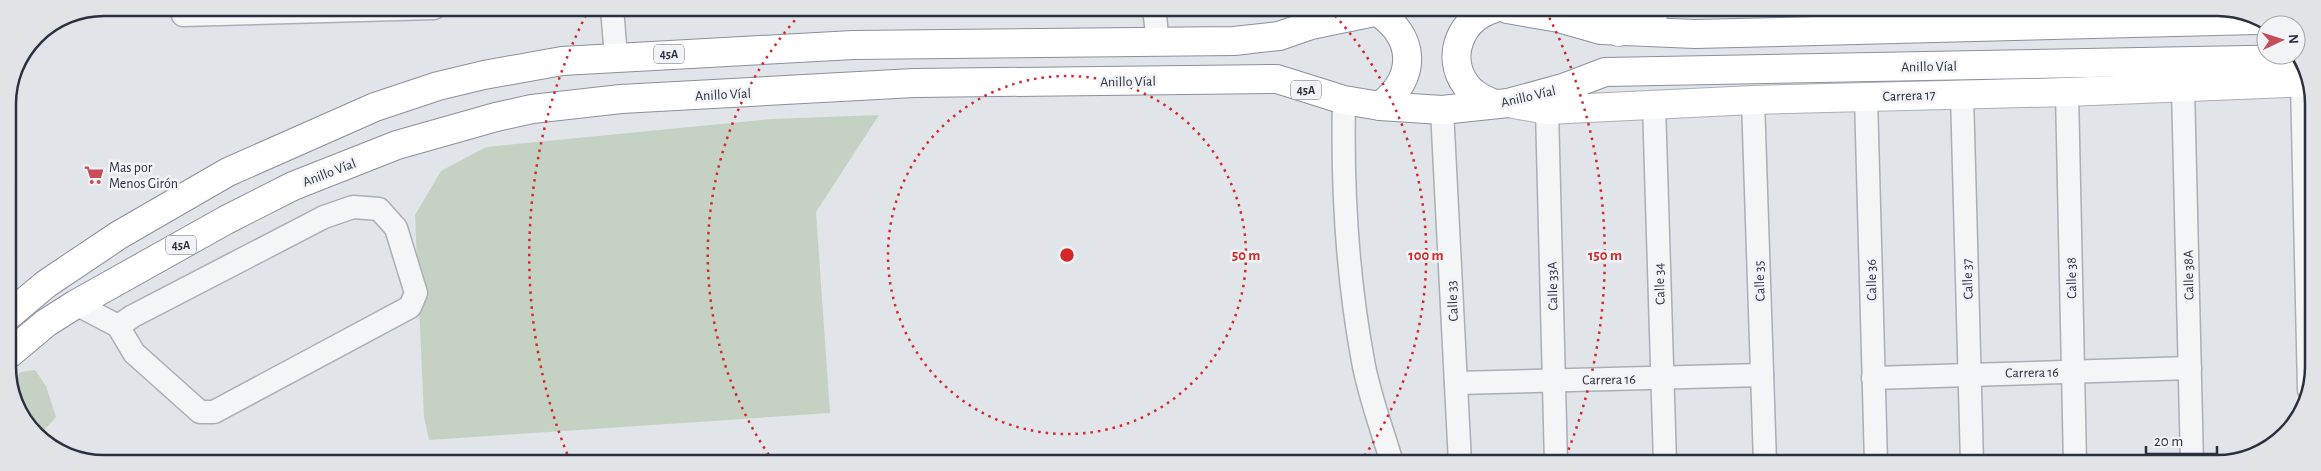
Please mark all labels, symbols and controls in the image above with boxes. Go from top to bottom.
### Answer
north arrow [2256,15,2306,65]
text: N [2286,34,2300,45]
road number: 45A [654,44,684,64]
street label: Anillo Víal [1901,60,1957,74]
street label: Anillo Víal [1100,75,1156,89]
road number: 45A [1291,80,1321,100]
street label: Anillo Víal [1499,84,1557,110]
street label: Anillo Víal [695,87,751,103]
street label: Carrera 17 [1882,88,1936,104]
street label: Anillo Víal [301,156,358,189]
place label: Mas por Menos Girón [109,161,178,191]
supermarket icon: Mas por Menos Girón [83,164,105,186]
road number: 45A [166,236,196,254]
centre of rings [1058,246,1076,264]
text: 50 m [1232,248,1260,263]
text: 100 m [1408,248,1444,263]
text: 150 m [1588,248,1622,263]
street label: Calle 38A [2182,250,2196,300]
street label: Calle 38 [2065,257,2079,299]
street label: Calle 37 [1960,258,1976,300]
street label: Calle 36 [1865,259,1879,301]
street label: Calle 35 [1752,260,1768,302]
street label: Calle 33A [1546,261,1560,311]
street label: Calle 34 [1652,263,1668,305]
street label: Calle 33 [1445,280,1461,322]
street label: Carrera 16 [2005,366,2059,380]
street label: Carrera 16 [1582,373,1636,387]
scale bar [2146,424,2217,456]
text: 20 m [2154,434,2183,449]

